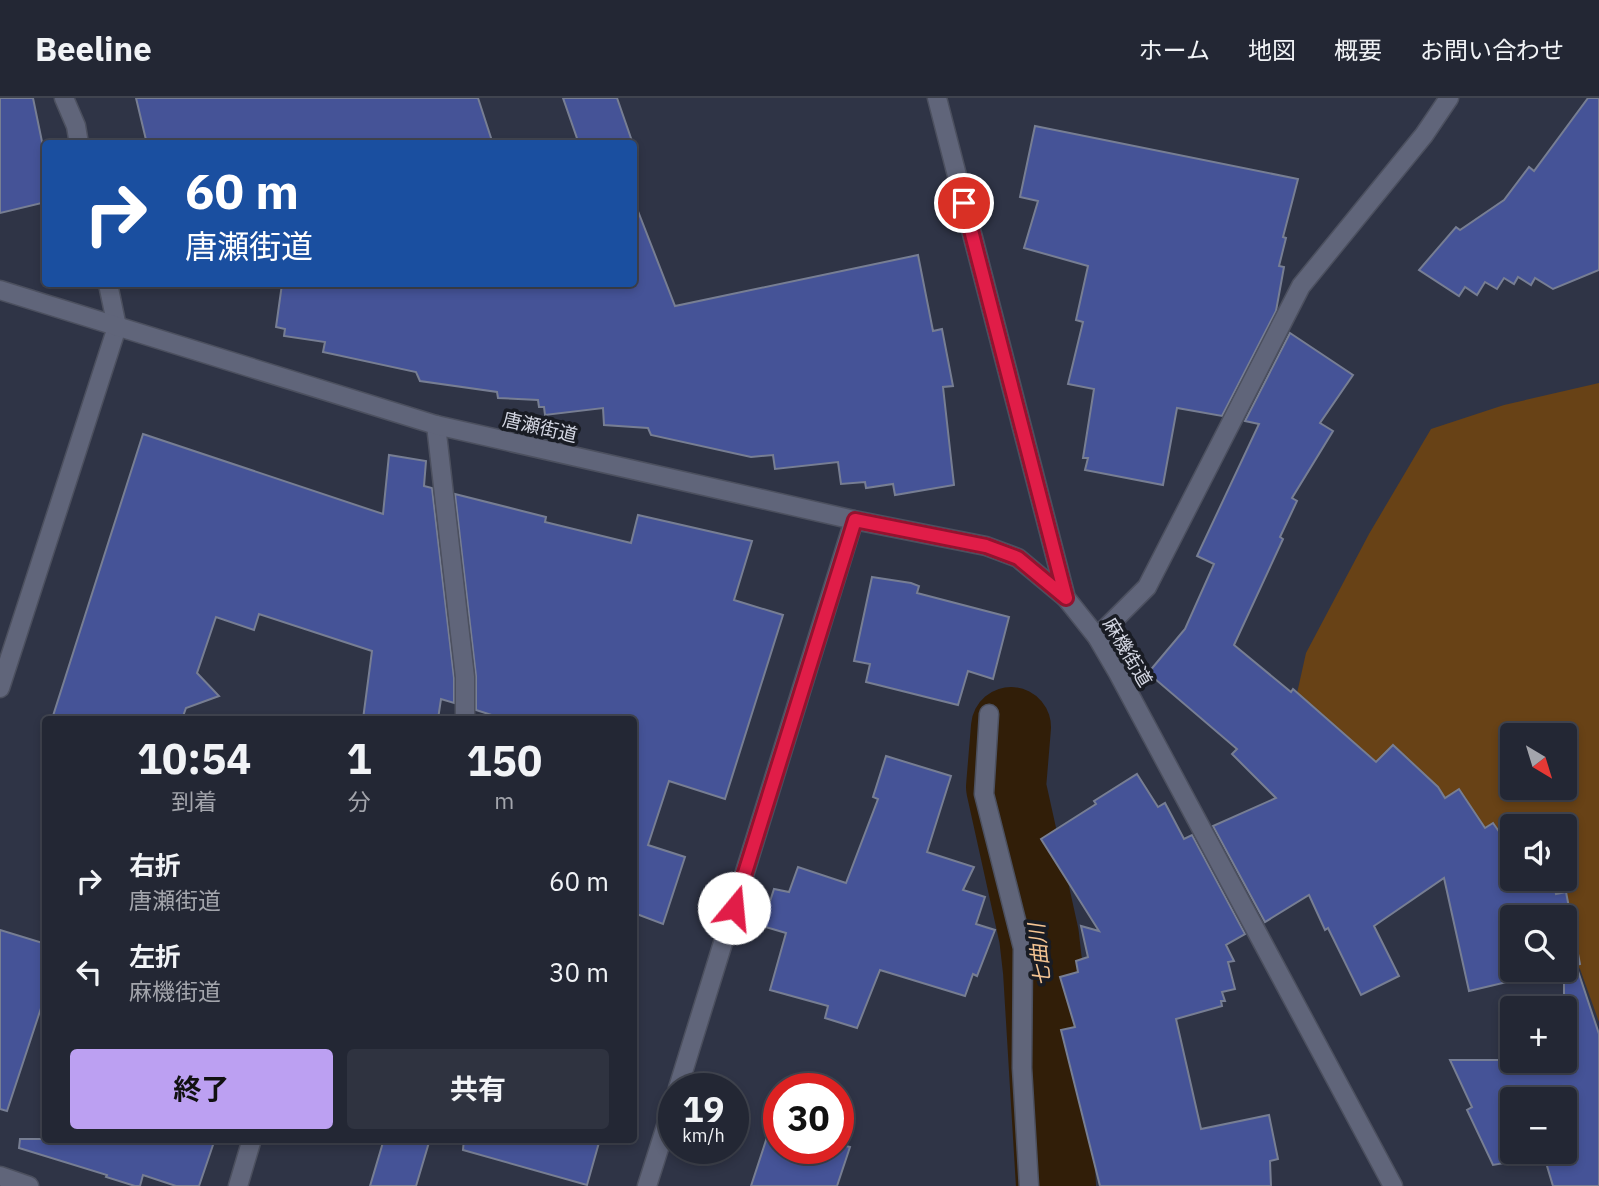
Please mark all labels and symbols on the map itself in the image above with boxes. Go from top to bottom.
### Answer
pin [934,173,994,233]
street label: 唐瀬街道 [500,407,580,447]
street label: 麻機街道 [1098,613,1158,691]
north arrow [1500,723,1577,800]
position arrow [697,871,771,945]
water label: 七曲川 [1022,920,1056,988]
speed limit sign: 30 [763,1073,854,1164]

